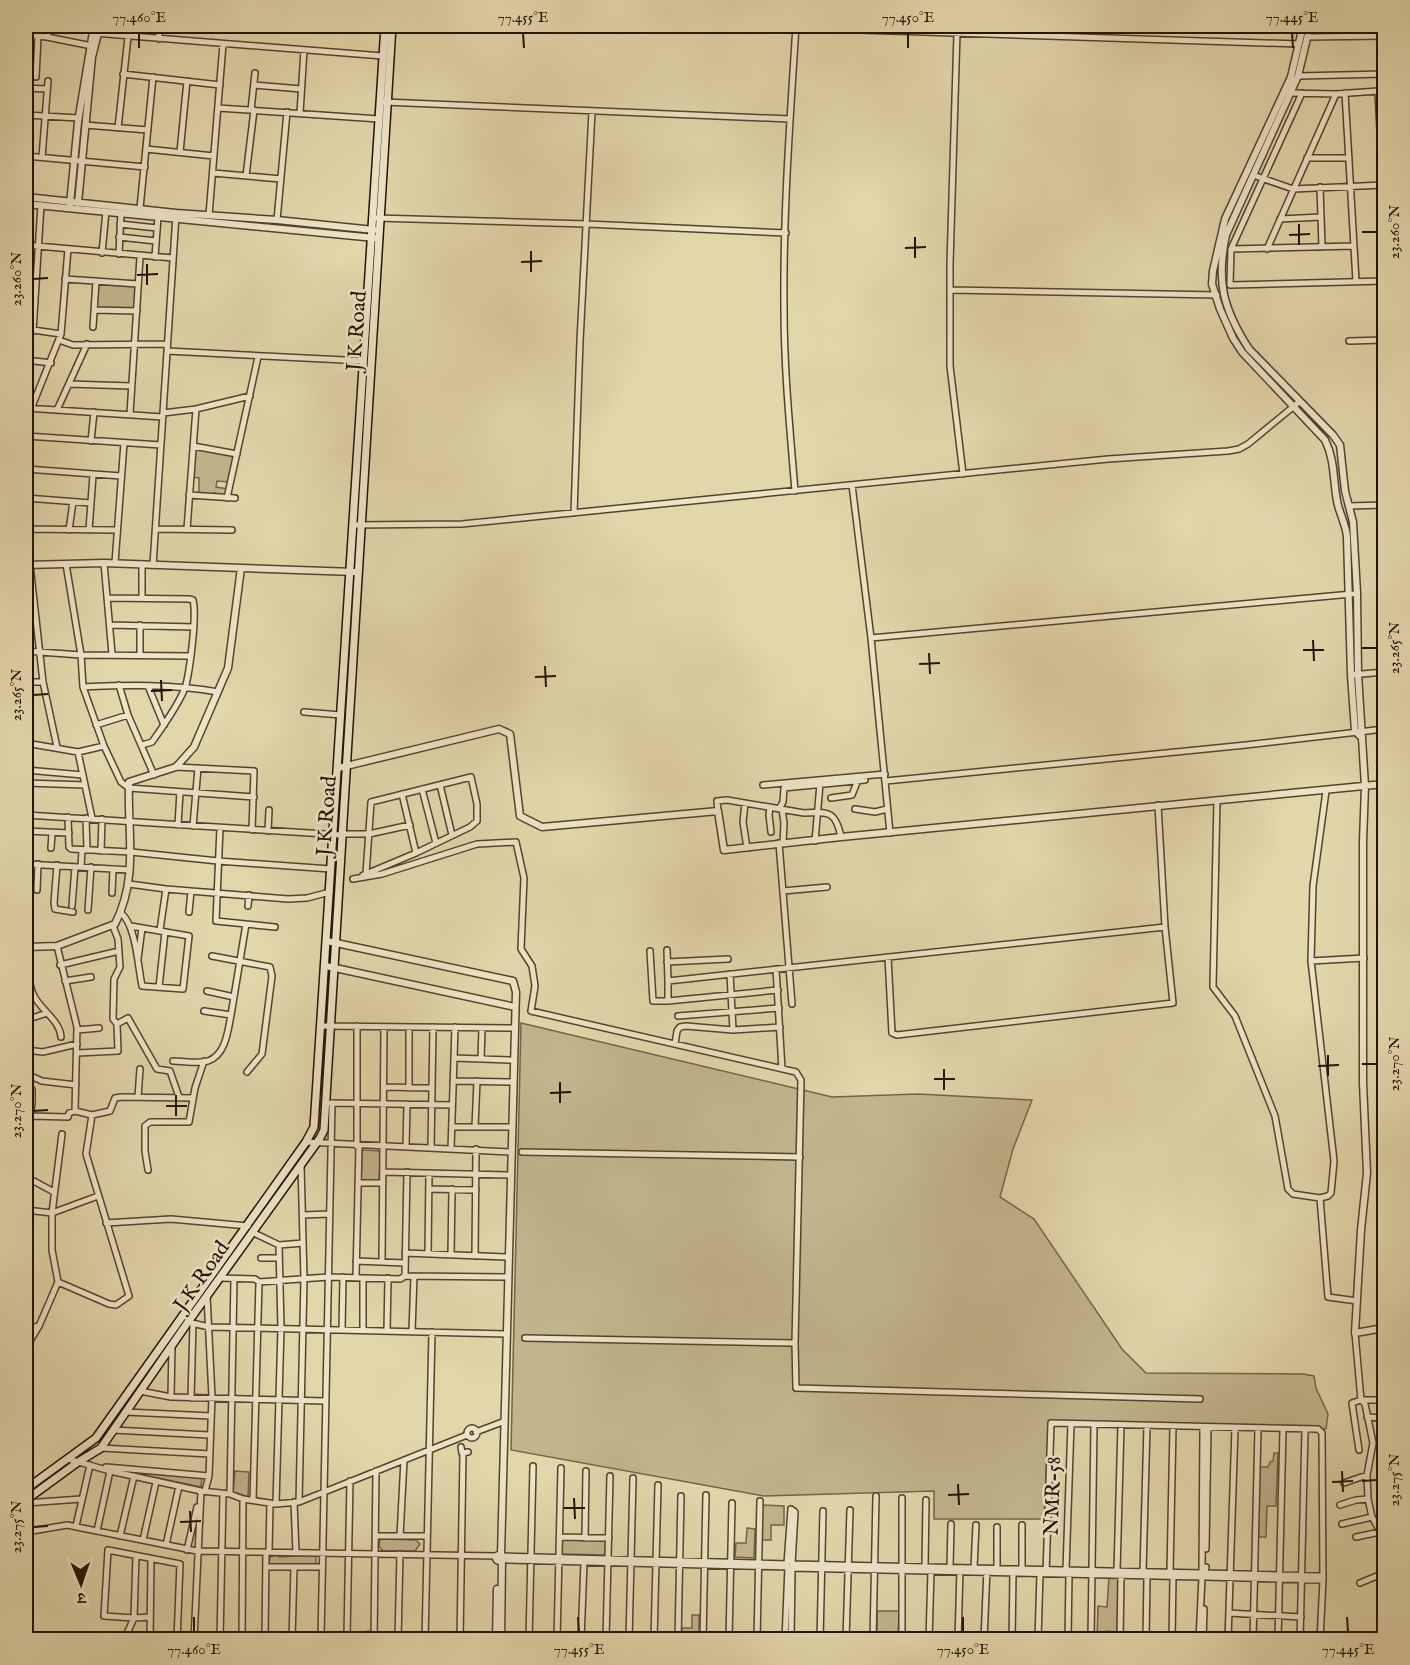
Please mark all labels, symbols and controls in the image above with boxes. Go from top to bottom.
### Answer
text: 77.460°E [112,8,166,27]
text: 77.455°E [498,8,548,27]
text: 77.450°E [882,8,934,27]
text: 77.445°E [1266,8,1318,27]
text: 23.260°N [1385,205,1404,259]
text: 23.260°N [7,252,26,306]
street label: J K Road [341,289,374,374]
text: 23.265°N [1385,622,1404,674]
text: 23.265°N [7,669,26,721]
street label: J K Road [311,774,344,859]
text: 23.270°N [1385,1037,1404,1091]
text: 23.270°N [7,1084,26,1138]
street label: J K Road [167,1236,237,1319]
text: 23.275°N [1385,1454,1404,1506]
street label: NMR-58 [1039,1456,1068,1536]
text: 23.275°N [7,1501,26,1553]
north arrow [51,1554,111,1614]
text: उ [75,1587,87,1607]
text: 77.460°E [167,1640,221,1659]
text: 77.455°E [554,1640,604,1659]
text: 77.450°E [937,1640,989,1659]
text: 77.445°E [1322,1640,1374,1659]

